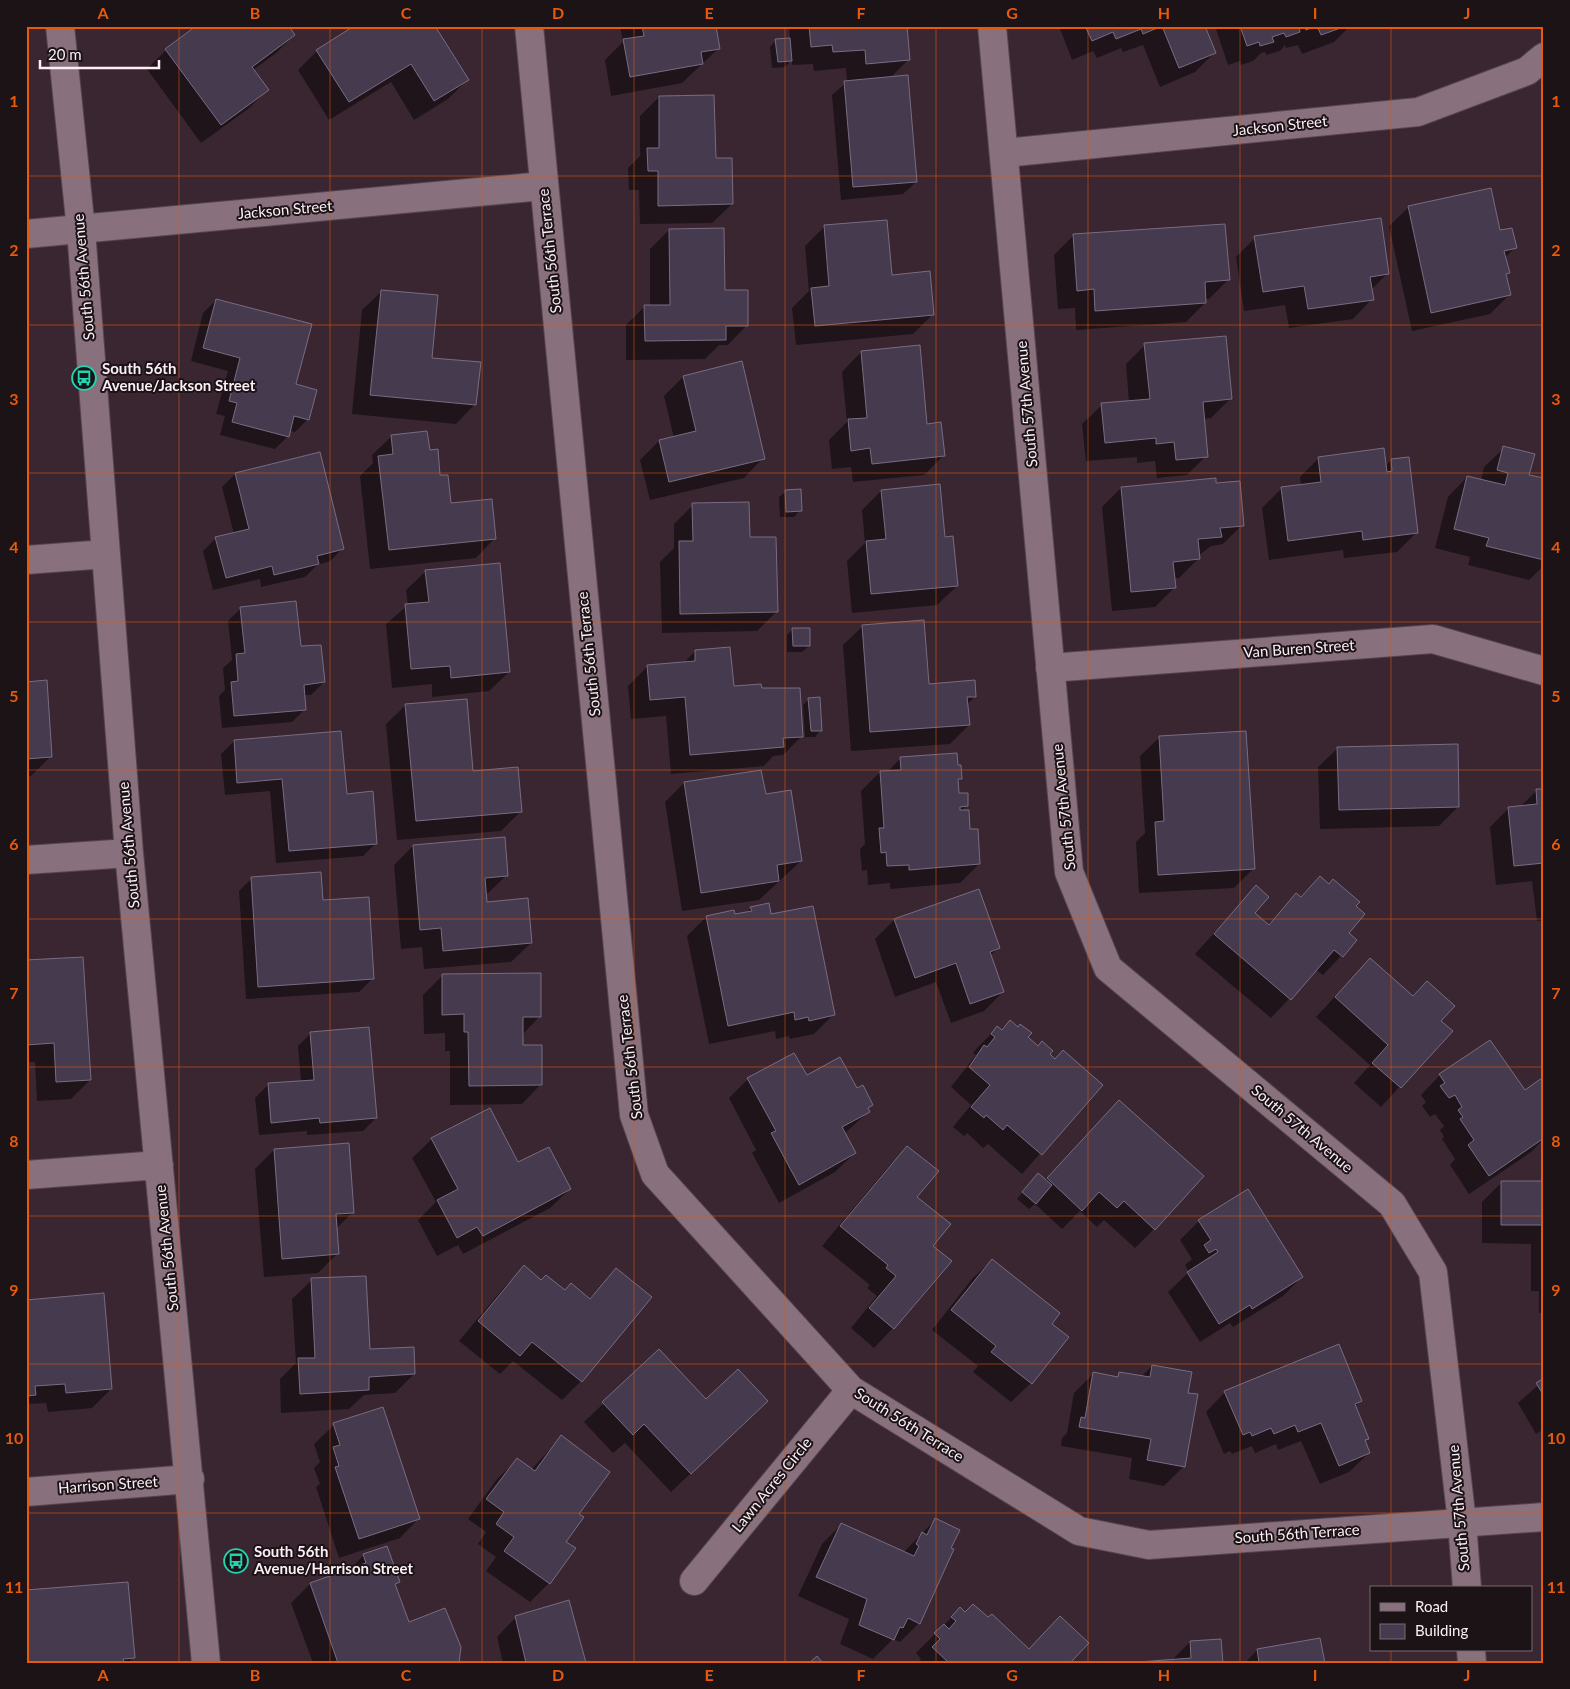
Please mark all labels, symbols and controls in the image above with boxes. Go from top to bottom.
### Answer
text: A [96,3,109,22]
text: B [250,3,260,22]
text: C [401,3,412,22]
text: D [552,3,564,22]
text: E [704,3,714,22]
text: F [856,3,866,22]
text: G [1006,3,1018,22]
text: H [1158,3,1170,22]
text: I [1313,3,1317,22]
text: J [1464,3,1470,22]
scale bar [40,38,159,70]
text: 20 m [48,45,82,63]
text: 1 [9,91,19,110]
text: 1 [1551,91,1561,110]
street label: Jackson Street [1232,111,1329,139]
street label: South 56th Terrace [534,188,565,314]
street label: Jackson Street [237,196,334,222]
street label: South 56th Avenue [69,213,97,341]
text: 2 [9,240,19,259]
text: 2 [1551,240,1561,259]
street label: South 57th Avenue [1012,340,1040,468]
place label: South 56th Avenue/Jackson Street [101,359,256,394]
bus stop icon: South 56th Avenue/Jackson Street [71,365,97,391]
text: 3 [9,389,19,408]
text: 3 [1551,389,1561,408]
text: 4 [9,537,19,556]
text: 4 [1551,537,1561,556]
street label: South 56th Terrace [573,591,604,717]
street label: Van Buren Street [1243,635,1356,661]
text: 5 [9,686,19,705]
text: 5 [1551,686,1561,705]
street label: South 57th Avenue [1047,743,1079,871]
street label: South 56th Avenue [114,781,142,909]
text: 6 [9,834,19,853]
text: 6 [1551,834,1561,853]
text: 7 [9,983,19,1002]
text: 7 [1551,983,1561,1002]
street label: South 56th Terrace [612,994,646,1120]
street label: South 57th Avenue [1248,1081,1357,1176]
text: 8 [9,1131,19,1150]
text: 8 [1551,1131,1561,1150]
street label: South 56th Avenue [150,1184,182,1312]
text: 9 [9,1280,19,1299]
text: 9 [1551,1280,1561,1299]
street label: South 56th Terrace [852,1383,967,1465]
text: 10 [5,1428,23,1447]
text: 10 [1547,1428,1565,1447]
street label: Lawn Acres Circle [728,1433,815,1535]
street label: South 57th Avenue [1444,1444,1472,1572]
street label: Harrison Street [57,1471,159,1496]
street label: South 56th Terrace [1234,1520,1360,1546]
place label: South 56th Avenue/Harrison Street [253,1542,413,1577]
bus stop icon: South 56th Avenue/Harrison Street [223,1548,249,1574]
text: 11 [5,1577,23,1596]
text: 11 [1547,1577,1565,1596]
legend [1370,1586,1532,1652]
text: Road [1415,1597,1448,1615]
text: Building [1415,1621,1468,1639]
text: A [96,1665,109,1684]
text: B [250,1665,260,1684]
text: C [401,1665,412,1684]
text: D [552,1665,564,1684]
text: E [704,1665,714,1684]
text: F [856,1665,866,1684]
text: G [1006,1665,1018,1684]
text: H [1158,1665,1170,1684]
text: I [1313,1665,1317,1684]
text: J [1464,1665,1470,1684]

